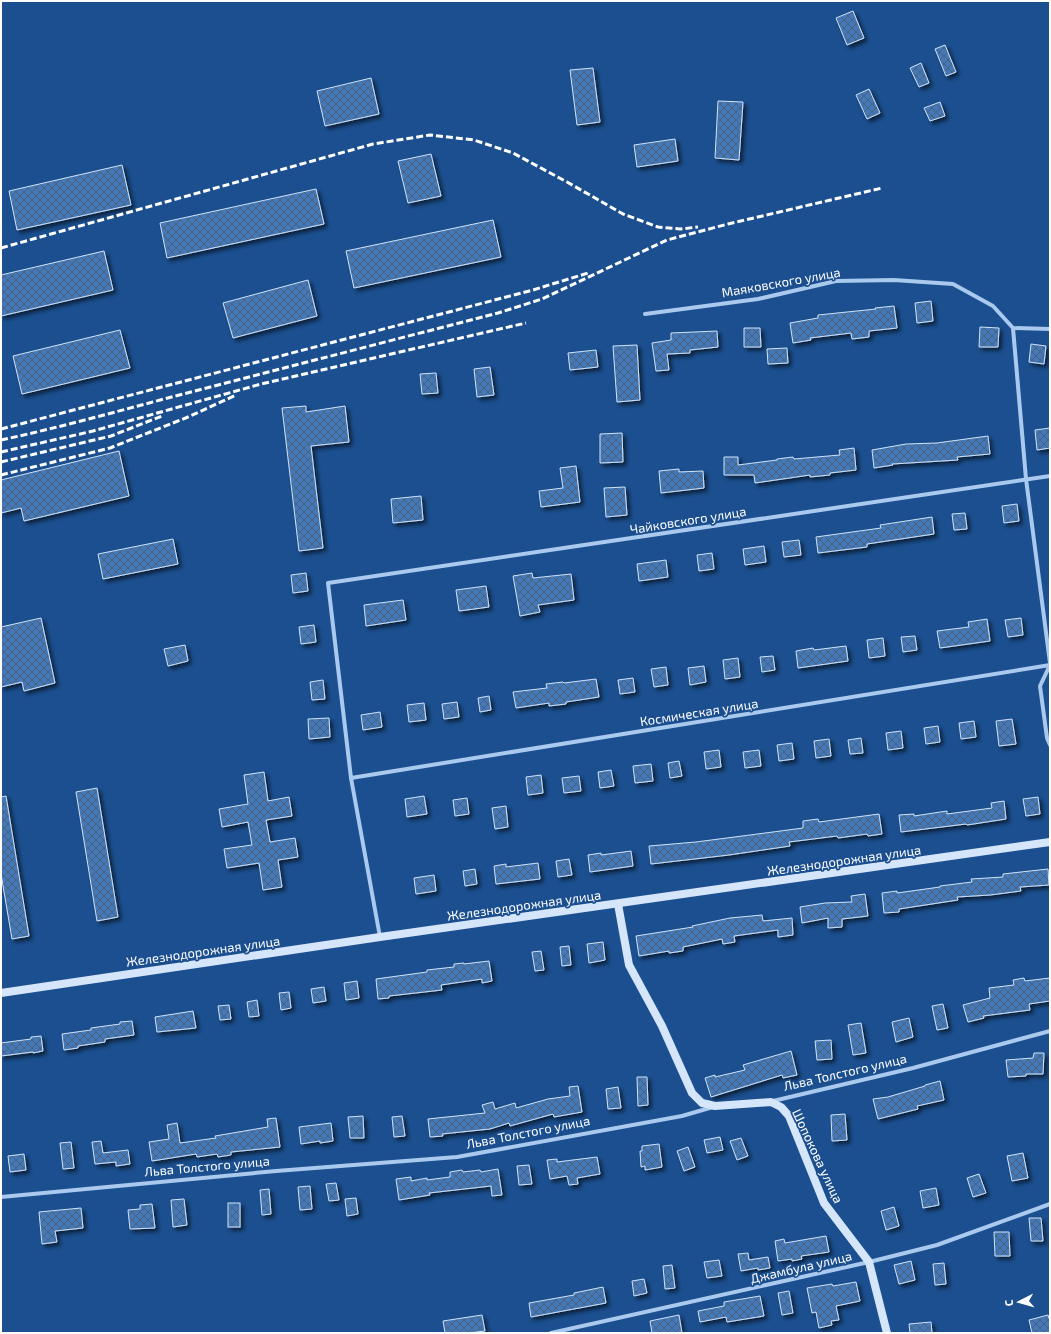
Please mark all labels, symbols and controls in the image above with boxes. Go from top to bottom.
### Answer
street label: Маяковского улица [720,264,842,300]
street label: Чайковского улица [629,503,747,537]
street label: Космическая улица [639,695,759,729]
street label: Железнодорожная улица [766,841,922,879]
street label: Железнодорожная улица [446,886,602,924]
street label: Железнодорожная улица [125,932,281,970]
street label: Льва Толстого улица [782,1050,908,1094]
street label: Шопокова улица [789,1106,847,1206]
street label: Льва Толстого улица [465,1112,591,1152]
street label: Льва Толстого улица [144,1153,270,1179]
street label: Джамбула улица [749,1248,853,1286]
north arrow [999,1282,1039,1322]
text: С [1002,1299,1015,1307]

